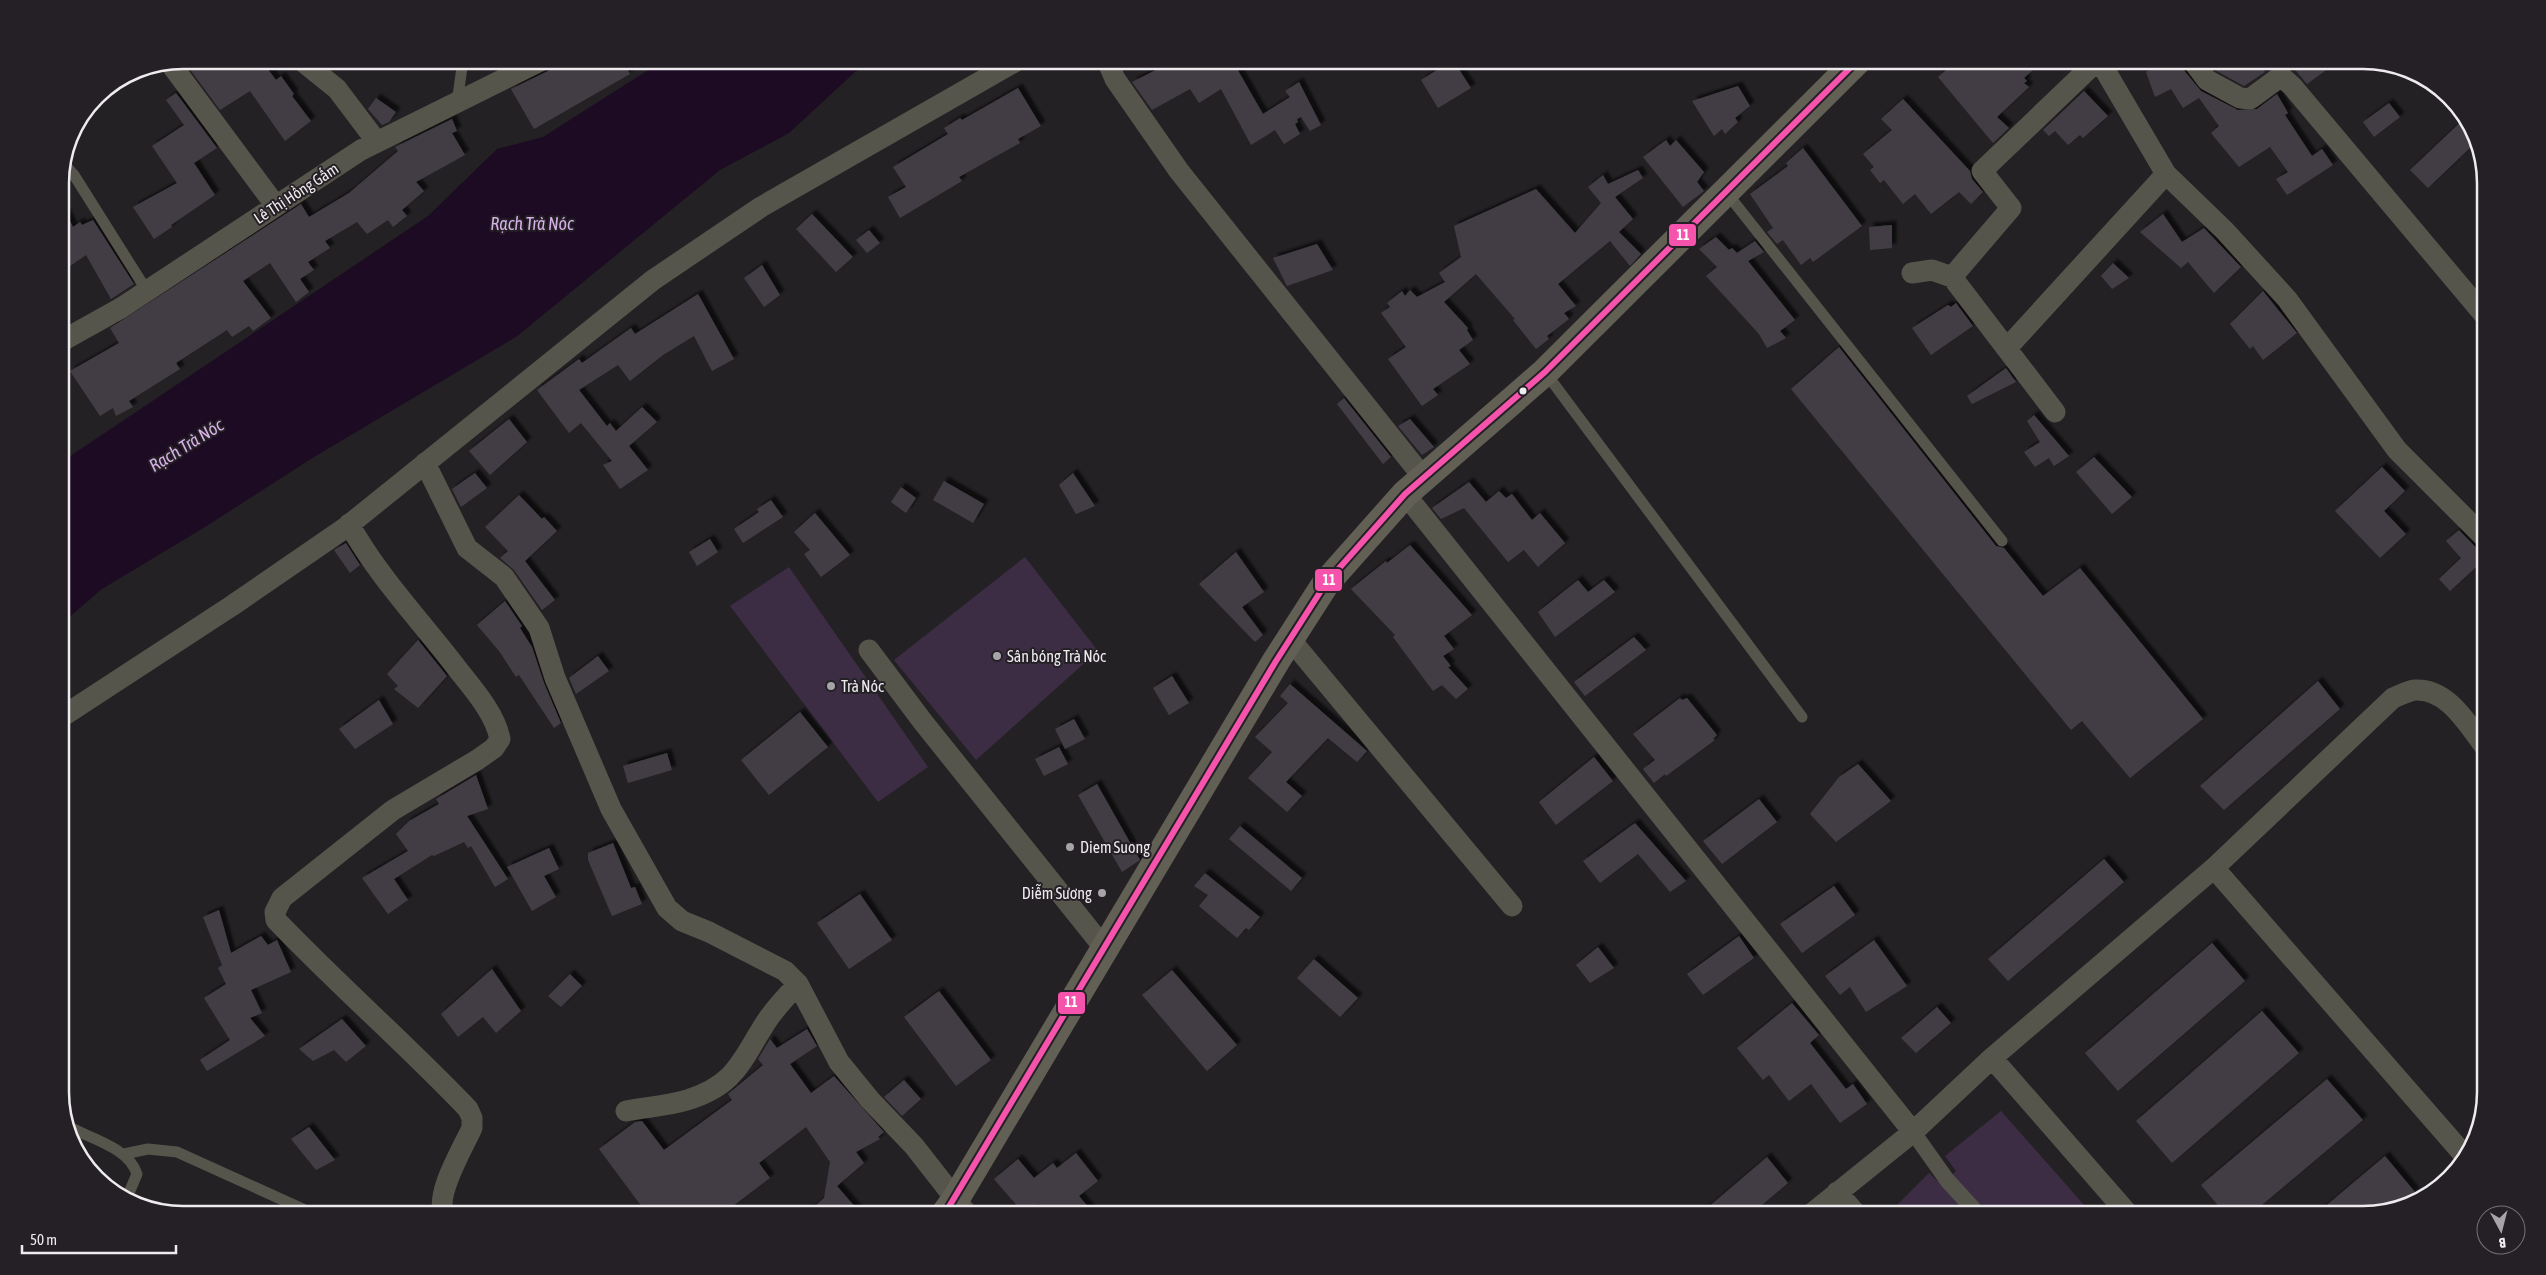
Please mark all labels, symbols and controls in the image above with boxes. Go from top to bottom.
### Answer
street label: Lê Thị Hồng Gấm [250,158,342,228]
water label: Rạch Trà Nóc [490,213,574,234]
line badge: 11 [1668,223,1697,247]
text: 11 [1676,227,1690,243]
unlabelled marker [1518,386,1528,396]
water label: Rạch Trà Nóc [145,414,227,476]
line badge: 11 [1314,568,1343,592]
text: 11 [1322,572,1336,588]
place label: Sân bóng Trà Nóc [1007,647,1106,666]
marker: Sân bóng Trà Nóc [991,650,1003,662]
place label: Trà Nóc [841,677,884,695]
marker: Trà Nóc [825,680,837,692]
place label: Diem Suong [1080,838,1150,857]
marker: Diem Suong [1064,841,1076,853]
place label: Diễm Sương [1022,884,1092,903]
marker: Diễm Sương [1096,887,1108,899]
line badge: 11 [1057,991,1086,1015]
text: 11 [1064,994,1078,1010]
north arrow [2476,1205,2526,1255]
scale bar [22,1222,176,1254]
text: 50 m [30,1231,57,1248]
text: B [2498,1235,2507,1251]

